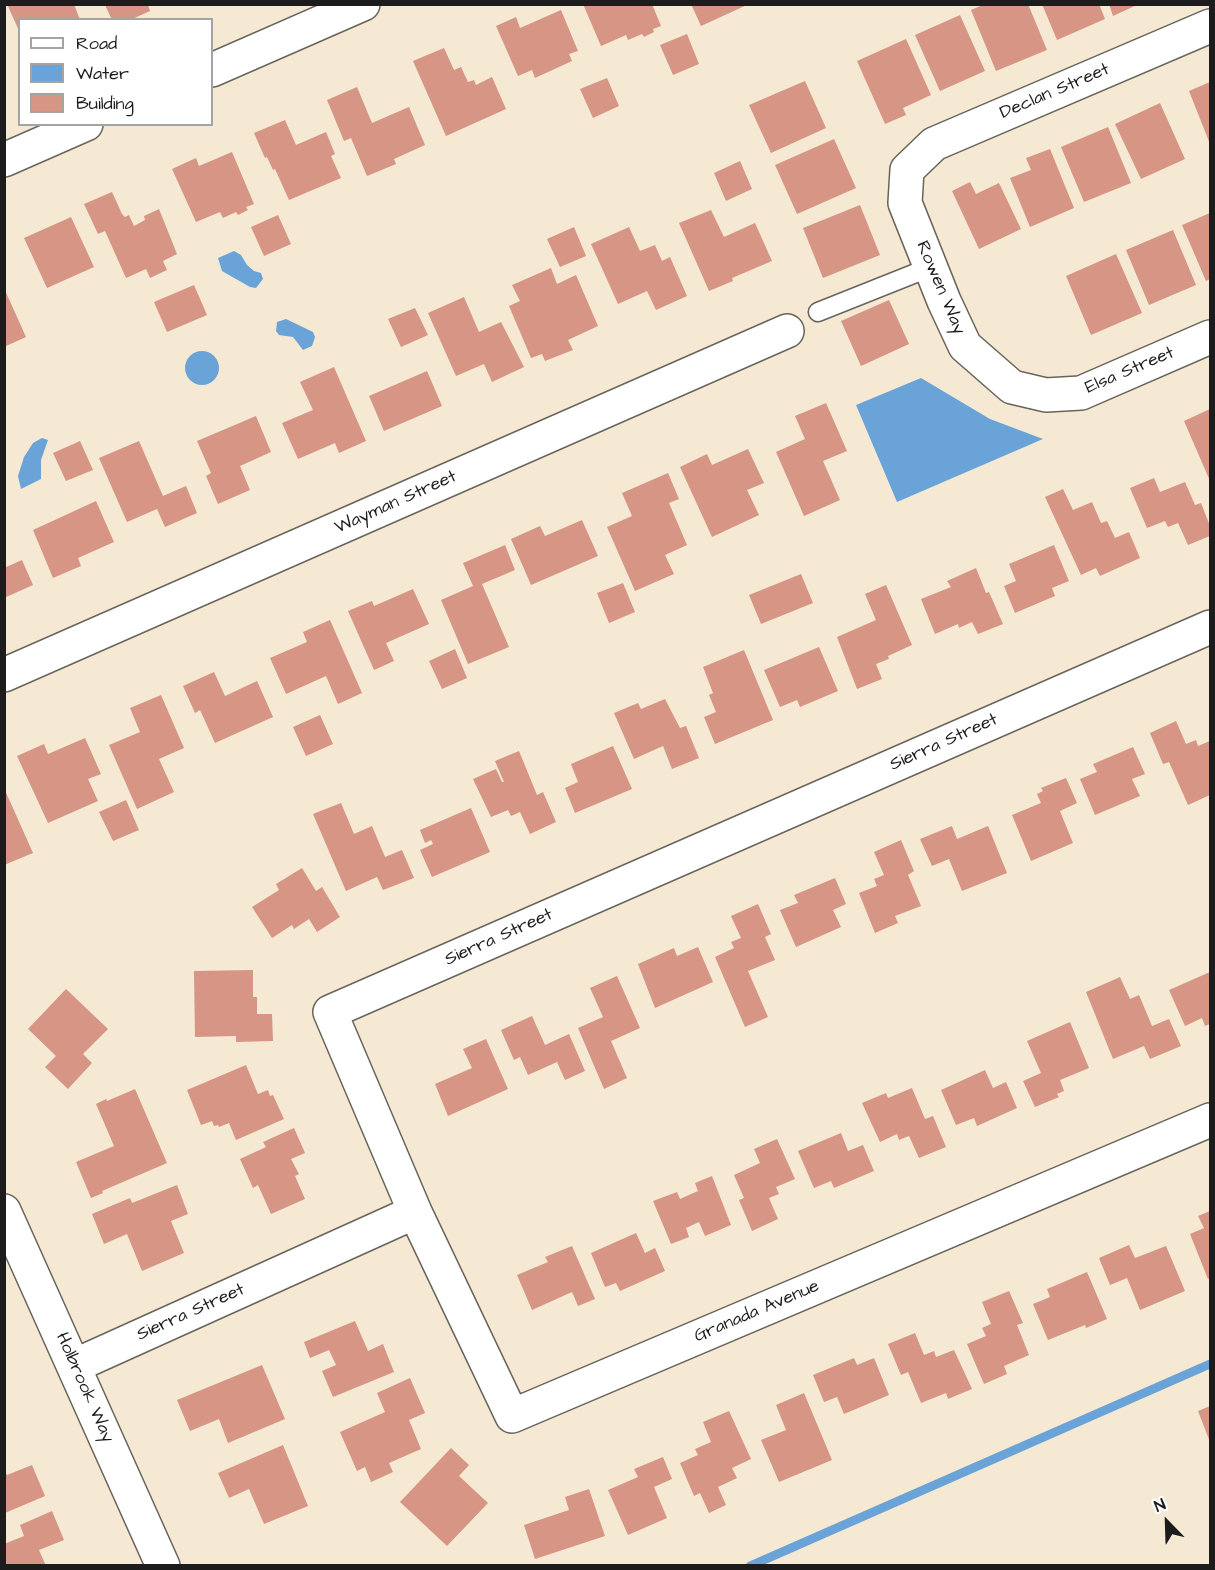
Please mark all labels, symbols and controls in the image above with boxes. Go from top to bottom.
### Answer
legend [18,18,213,126]
text: Road [76,31,117,56]
street label: Declan Street [997,59,1113,125]
text: Water [76,61,129,86]
text: Building [76,91,134,116]
street label: Rowen Way [911,238,969,338]
street label: Elsa Street [1082,343,1178,399]
street label: Wayman Street [332,467,460,539]
street label: Sierra Street [887,710,1001,776]
street label: Sierra Street [442,905,556,971]
street label: Granada Avenue [691,1276,823,1348]
street label: Sierra Street [134,1280,248,1346]
street label: Holbrook Way [50,1330,118,1446]
north arrow [1137,1492,1197,1552]
text: N [1151,1493,1169,1518]

